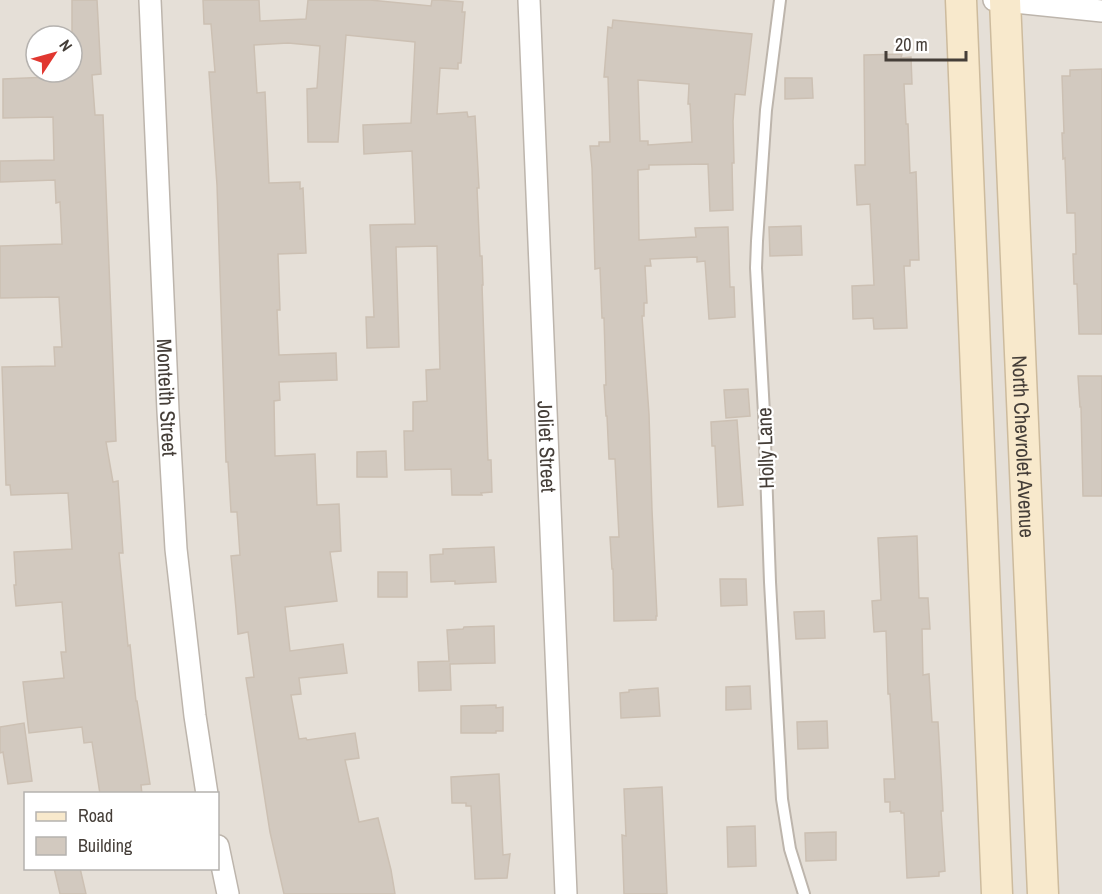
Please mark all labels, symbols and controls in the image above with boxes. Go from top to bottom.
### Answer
north arrow [24,24,84,84]
scale bar [886,24,966,62]
text: 20 m [895,32,928,57]
text: N [54,35,78,55]
street label: Monteith Street [150,338,185,457]
street label: North Chevrolet Avenue [1006,355,1042,538]
street label: Joliet Street [531,400,564,493]
street label: Holly Lane [749,407,781,489]
legend [24,792,219,870]
text: Road [78,803,113,828]
text: Building [78,833,133,858]

